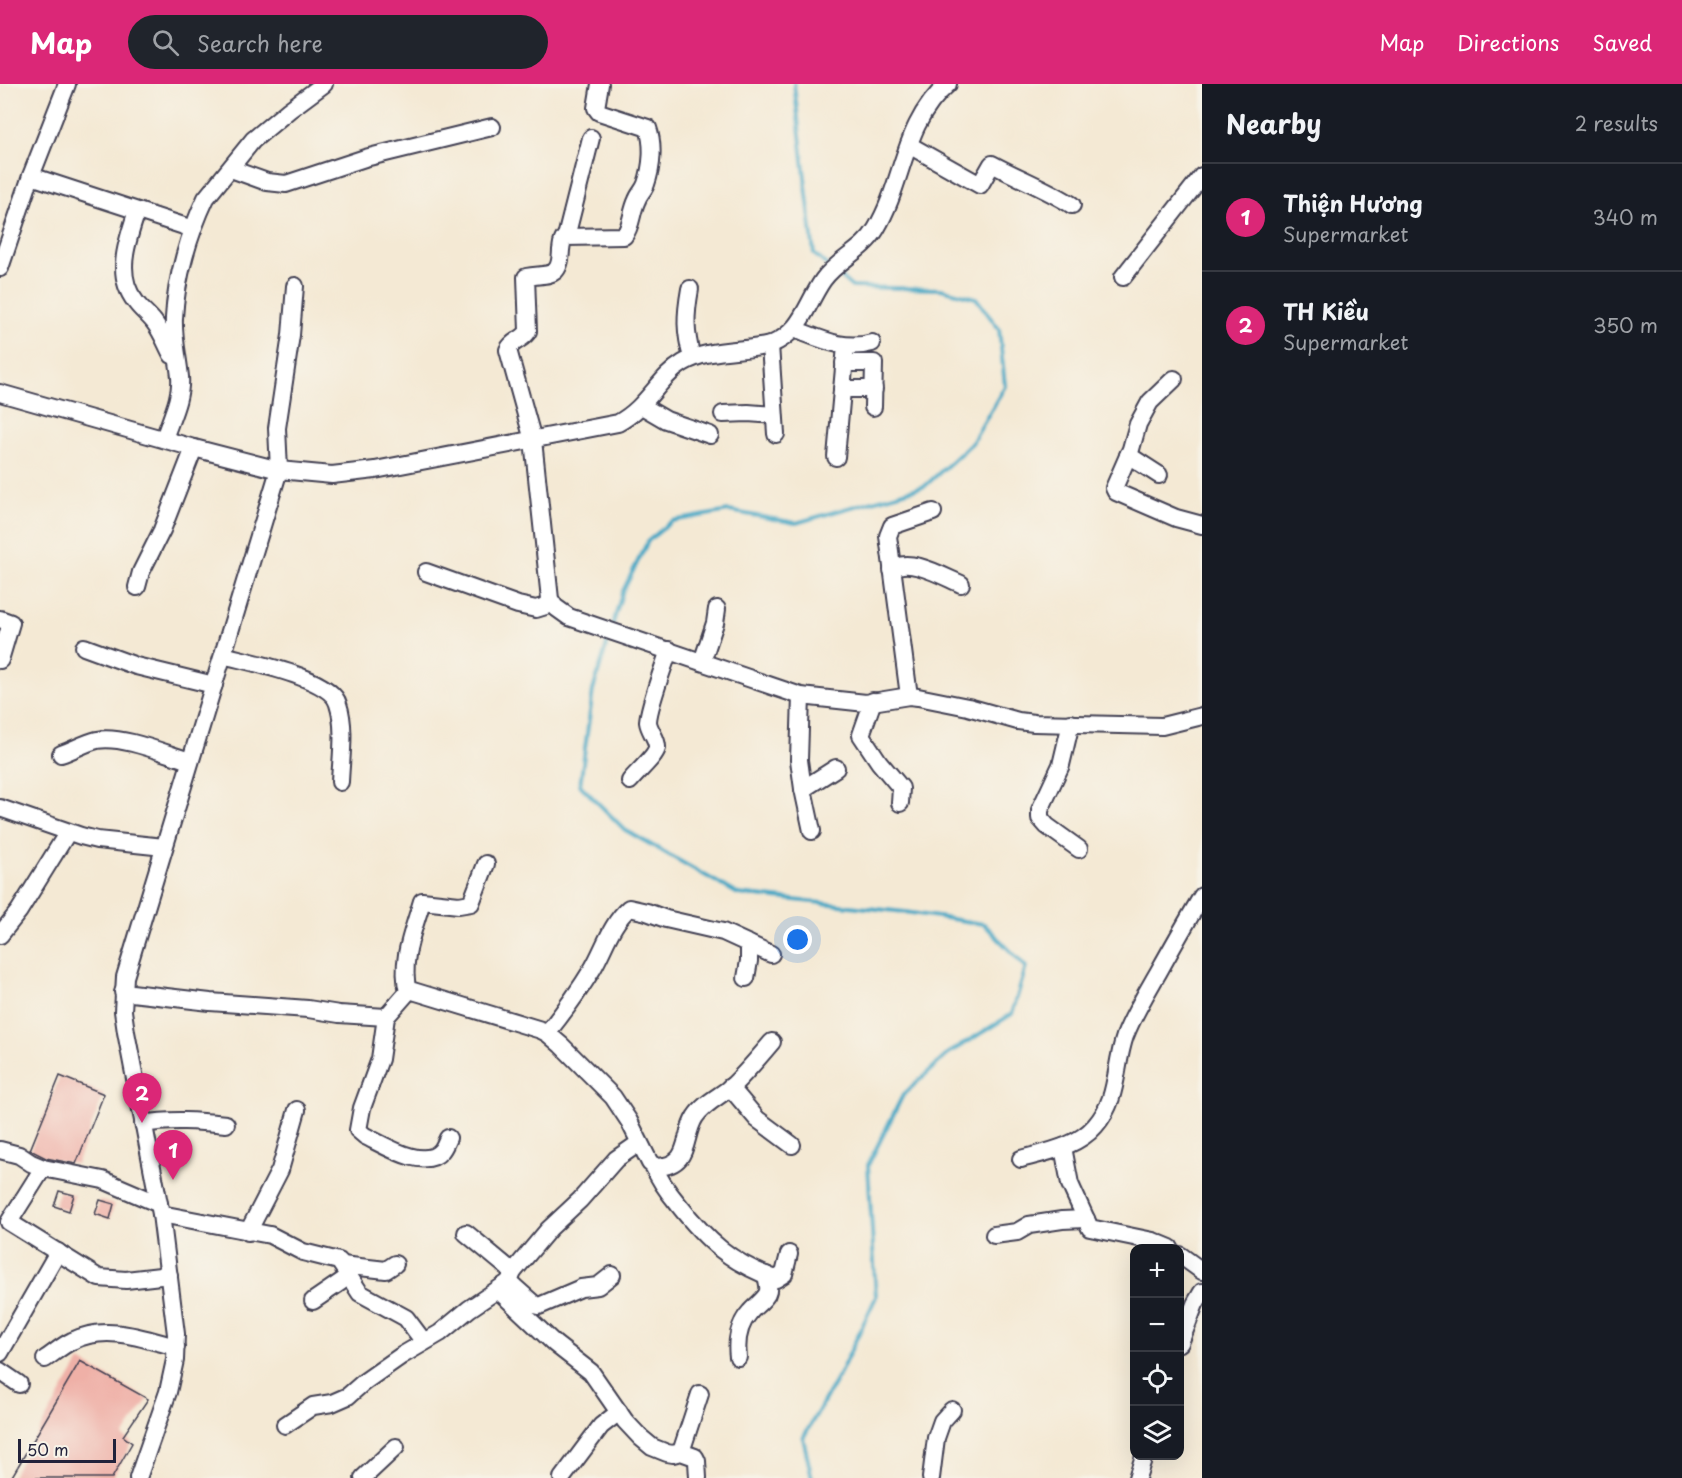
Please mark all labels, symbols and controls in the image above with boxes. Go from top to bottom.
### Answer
search box [128,15,548,69]
text: Map [30,21,92,64]
icon: search [149,26,182,59]
text: Search here [197,26,323,59]
text: Map [1379,26,1424,58]
text: Directions [1457,26,1559,58]
text: Saved [1592,26,1652,58]
text: Nearby [1226,104,1321,143]
text: 2 results [1575,108,1658,138]
text: Thiện Hương [1283,186,1423,219]
text: 1 [1241,202,1250,232]
text: 340 m [1593,202,1658,232]
text: Supermarket [1283,219,1409,249]
text: TH Kiều [1283,294,1369,327]
text: 2 [1238,310,1253,340]
text: 350 m [1593,310,1658,340]
text: Supermarket [1283,327,1409,357]
your location [783,925,812,954]
pin: 2 [122,1074,162,1123]
pin: 1 [154,1130,192,1180]
map controls [1130,1244,1184,1460]
button: + [1130,1244,1184,1298]
button: − [1130,1298,1184,1352]
button: locate [1130,1352,1184,1406]
button: layers [1130,1406,1184,1460]
scale bar [18,1436,116,1464]
text: 50 m [27,1437,68,1461]

